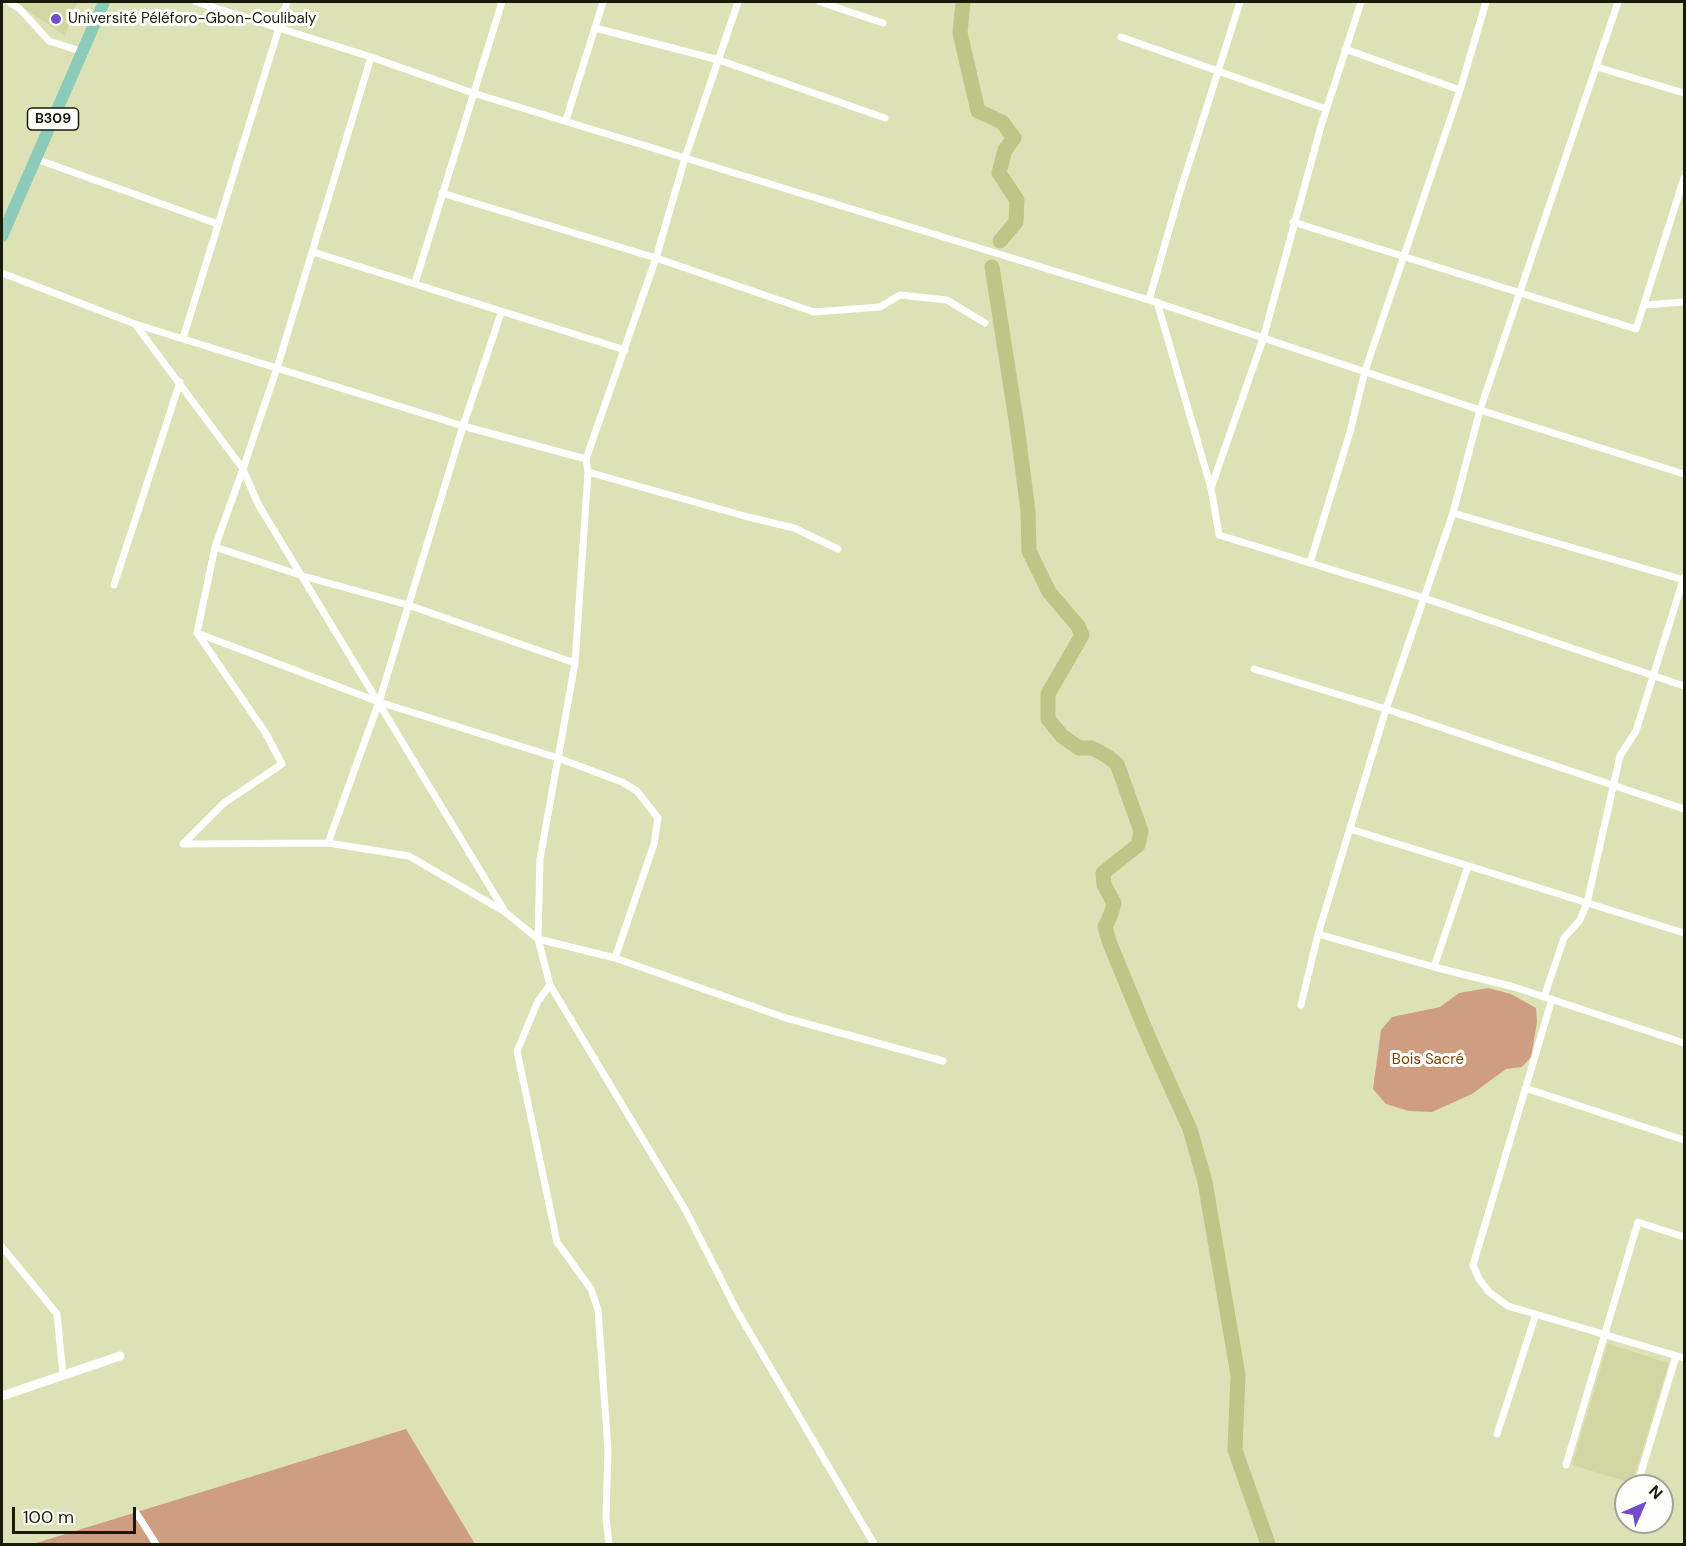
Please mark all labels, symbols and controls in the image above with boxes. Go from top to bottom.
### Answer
place label: Université Péléforo-Gbon-Coulibaly [68,10,316,28]
marker: Université Péléforo-Gbon-Coulibaly [49,12,63,26]
road number: B309 [28,108,78,130]
park label: Bois Sacré [1392,1051,1464,1069]
north arrow [1614,1474,1674,1534]
text: N [1644,1481,1667,1504]
scale bar [15,1495,140,1533]
text: 100 m [23,1505,74,1529]

